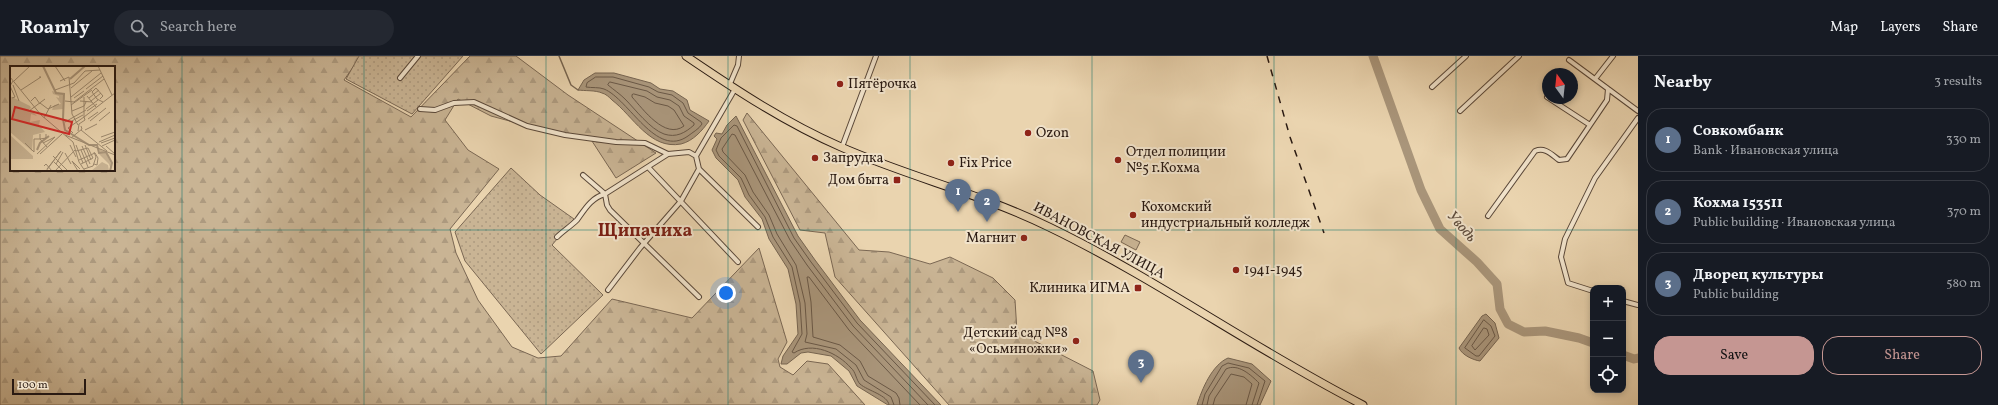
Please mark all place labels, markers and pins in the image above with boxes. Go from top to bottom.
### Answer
place label: Пятёрочка [848,75,917,94]
marker: Пятёрочка [835,79,845,89]
place label: Ozon [1036,124,1069,143]
marker: Ozon [1023,128,1033,138]
place label: Отдел полиции №5 г.Кохма [1126,143,1226,178]
place label: Запрудка [823,149,884,168]
marker: Запрудка [810,153,820,163]
place label: Fix Price [959,154,1012,173]
marker: Отдел полиции №5 г.Кохма [1113,155,1123,165]
marker: Fix Price [946,158,956,168]
place label: Дом быта [828,171,889,190]
marker: Дом быта [892,175,902,185]
pin: 1 [945,179,971,212]
pin: 2 [974,189,1000,222]
place label: Кохомский индустриальный колледж [1141,198,1310,233]
marker: Кохомский индустриальный колледж [1128,210,1138,220]
place label: Магнит [966,229,1016,248]
marker: Магнит [1019,233,1029,243]
place label: 1941-1945 [1244,261,1303,280]
marker: 1941-1945 [1231,265,1241,275]
place label: Клиника ИГМА [1029,279,1130,298]
marker: Клиника ИГМА [1133,283,1143,293]
place label: Детский сад №8 «Осьминожки» [963,324,1068,359]
marker: Детский сад №8 «Осьминожки» [1071,336,1081,346]
pin: 3 [1128,350,1154,383]

